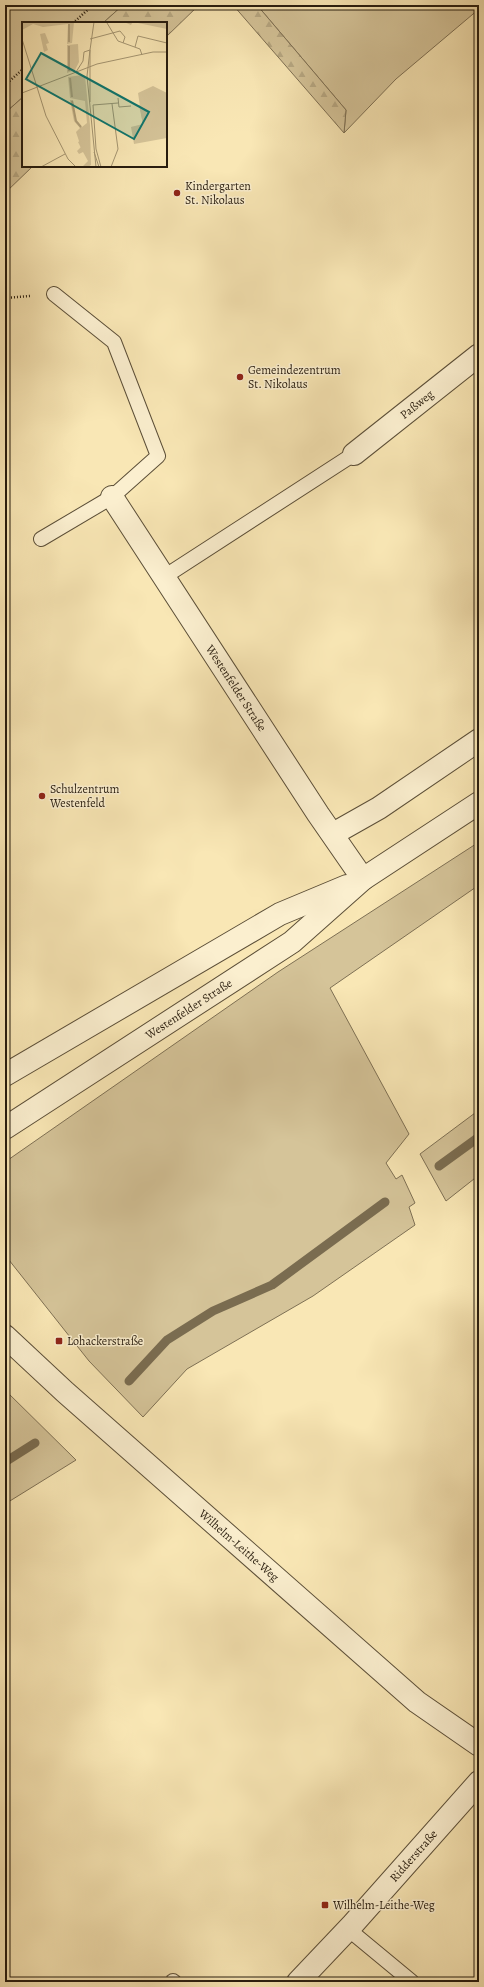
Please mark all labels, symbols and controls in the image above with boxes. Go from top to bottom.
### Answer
inset map [22,22,167,167]
place label: Kindergarten St. Nikolaus [185,178,251,208]
marker: Kindergarten St. Nikolaus [172,188,182,198]
place label: Gemeindezentrum St. Nikolaus [248,362,341,392]
marker: Gemeindezentrum St. Nikolaus [235,372,245,382]
street label: Paßweg [397,386,437,423]
street label: Westenfelder Straße [202,641,270,735]
place label: Schulzentrum Westenfeld [49,781,120,811]
marker: Schulzentrum Westenfeld [37,791,47,801]
street label: Westenfelder Straße [142,975,235,1043]
place label: Lohackerstraße [67,1333,143,1349]
marker: Lohackerstraße [54,1336,64,1346]
street label: Wilhelm-Leithe-Weg [195,1505,283,1585]
street label: Ridderstraße [386,1826,441,1885]
place label: Wilhelm-Leithe-Weg [332,1897,435,1913]
marker: Wilhelm-Leithe-Weg [320,1900,330,1910]

